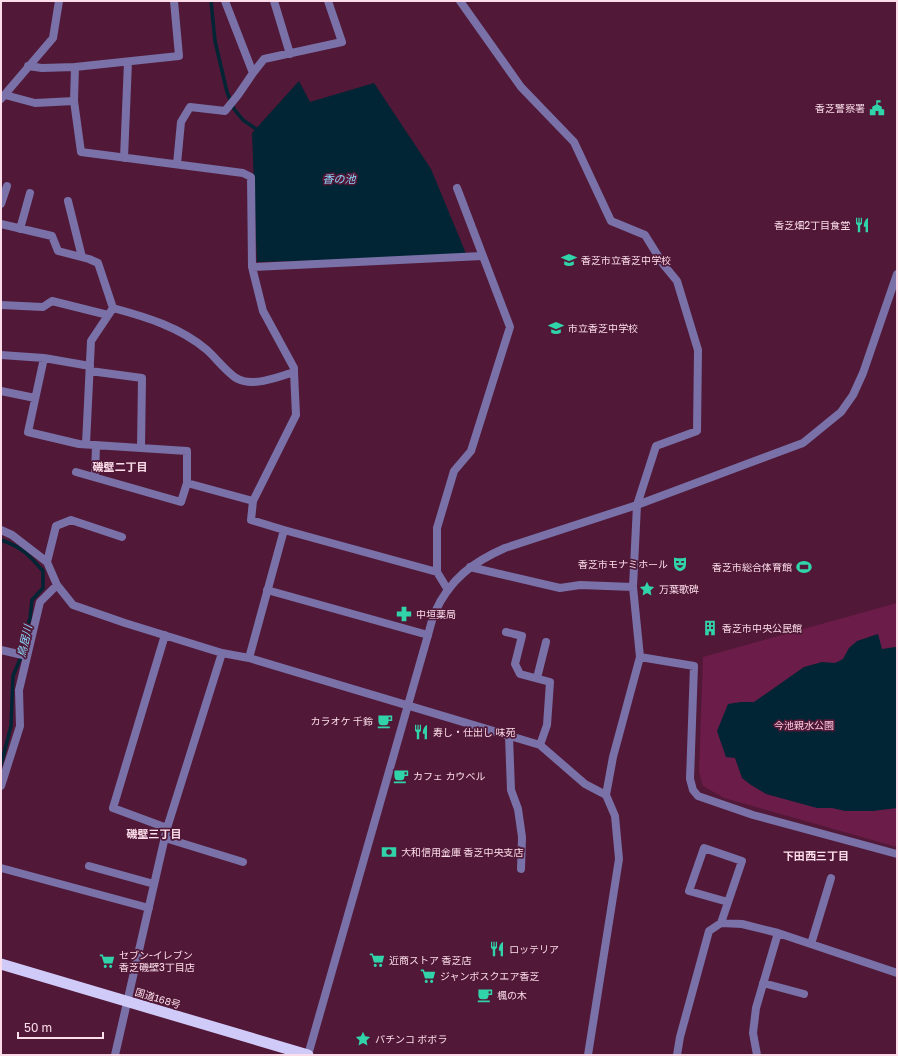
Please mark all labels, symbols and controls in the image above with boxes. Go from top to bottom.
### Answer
public building icon: 香芝警察署 [868,99,886,117]
place label: 香芝警察署 [815,102,865,114]
water label: 香の池 [323,172,356,185]
restaurant icon: 香芝畑2丁目食堂 [853,216,871,234]
place label: 香芝畑2丁目食堂 [774,219,850,231]
school or university icon: 香芝市立香芝中学校 [560,251,578,269]
place label: 香芝市立香芝中学校 [581,254,671,266]
school or university icon: 市立香芝中学校 [547,319,565,337]
place label: 市立香芝中学校 [568,322,638,334]
district label: 磯壁二丁目 [93,460,148,473]
theatre icon: 香芝市モナミホール [671,555,689,573]
place label: 香芝市モナミホール [578,558,668,570]
sports icon: 香芝市総合体育館 [795,558,813,576]
place label: 香芝市総合体育館 [712,561,792,573]
place icon: 万葉歌碑 [638,580,656,598]
place label: 万葉歌碑 [659,583,699,595]
pharmacy icon: 中垣薬局 [395,605,413,623]
place label: 中垣薬局 [416,608,456,620]
building icon: 香芝市中央公民館 [701,619,719,637]
water label: 鳥居川 [14,622,34,659]
place label: 香芝市中央公民館 [722,622,802,634]
cafe icon: カラオケ 千鈴 [376,712,394,730]
place label: カラオケ 千鈴 [311,715,373,727]
park label: 今池親水公園 [774,719,834,731]
restaurant icon: 寿し・仕出し 味苑 [412,723,430,741]
place label: 寿し・仕出し 味苑 [433,726,516,738]
cafe icon: カフェ カウベル [392,767,410,785]
place label: カフェ カウベル [413,770,486,782]
district label: 磯壁三丁目 [127,827,182,840]
bank icon: 大和信用金庫 香芝中央支店 [380,843,398,861]
place label: 大和信用金庫 香芝中央支店 [401,846,524,858]
district label: 下田西三丁目 [783,849,849,862]
restaurant icon: ロッテリア [488,940,506,958]
place label: ロッテリア [509,943,559,955]
place label: セブン-イレブン 香芝磯壁3丁目店 [119,949,195,973]
supermarket icon: 近商ストア 香芝店 [368,951,386,969]
supermarket icon: セブン-イレブン 香芝磯壁3丁目店 [98,952,116,970]
place label: 近商ストア 香芝店 [389,954,472,966]
supermarket icon: ジャンボスクエア香芝 [419,967,437,985]
place label: ジャンボスクエア香芝 [440,970,540,982]
street label: 国道168号 [134,985,182,1011]
cafe icon: 楓の木 [476,986,494,1004]
place label: 楓の木 [497,989,527,1001]
scale bar [18,1014,103,1040]
text: 50 m [24,1020,52,1035]
place icon: パチンコ ポポラ [354,1030,372,1048]
place label: パチンコ ポポラ [375,1033,448,1045]

